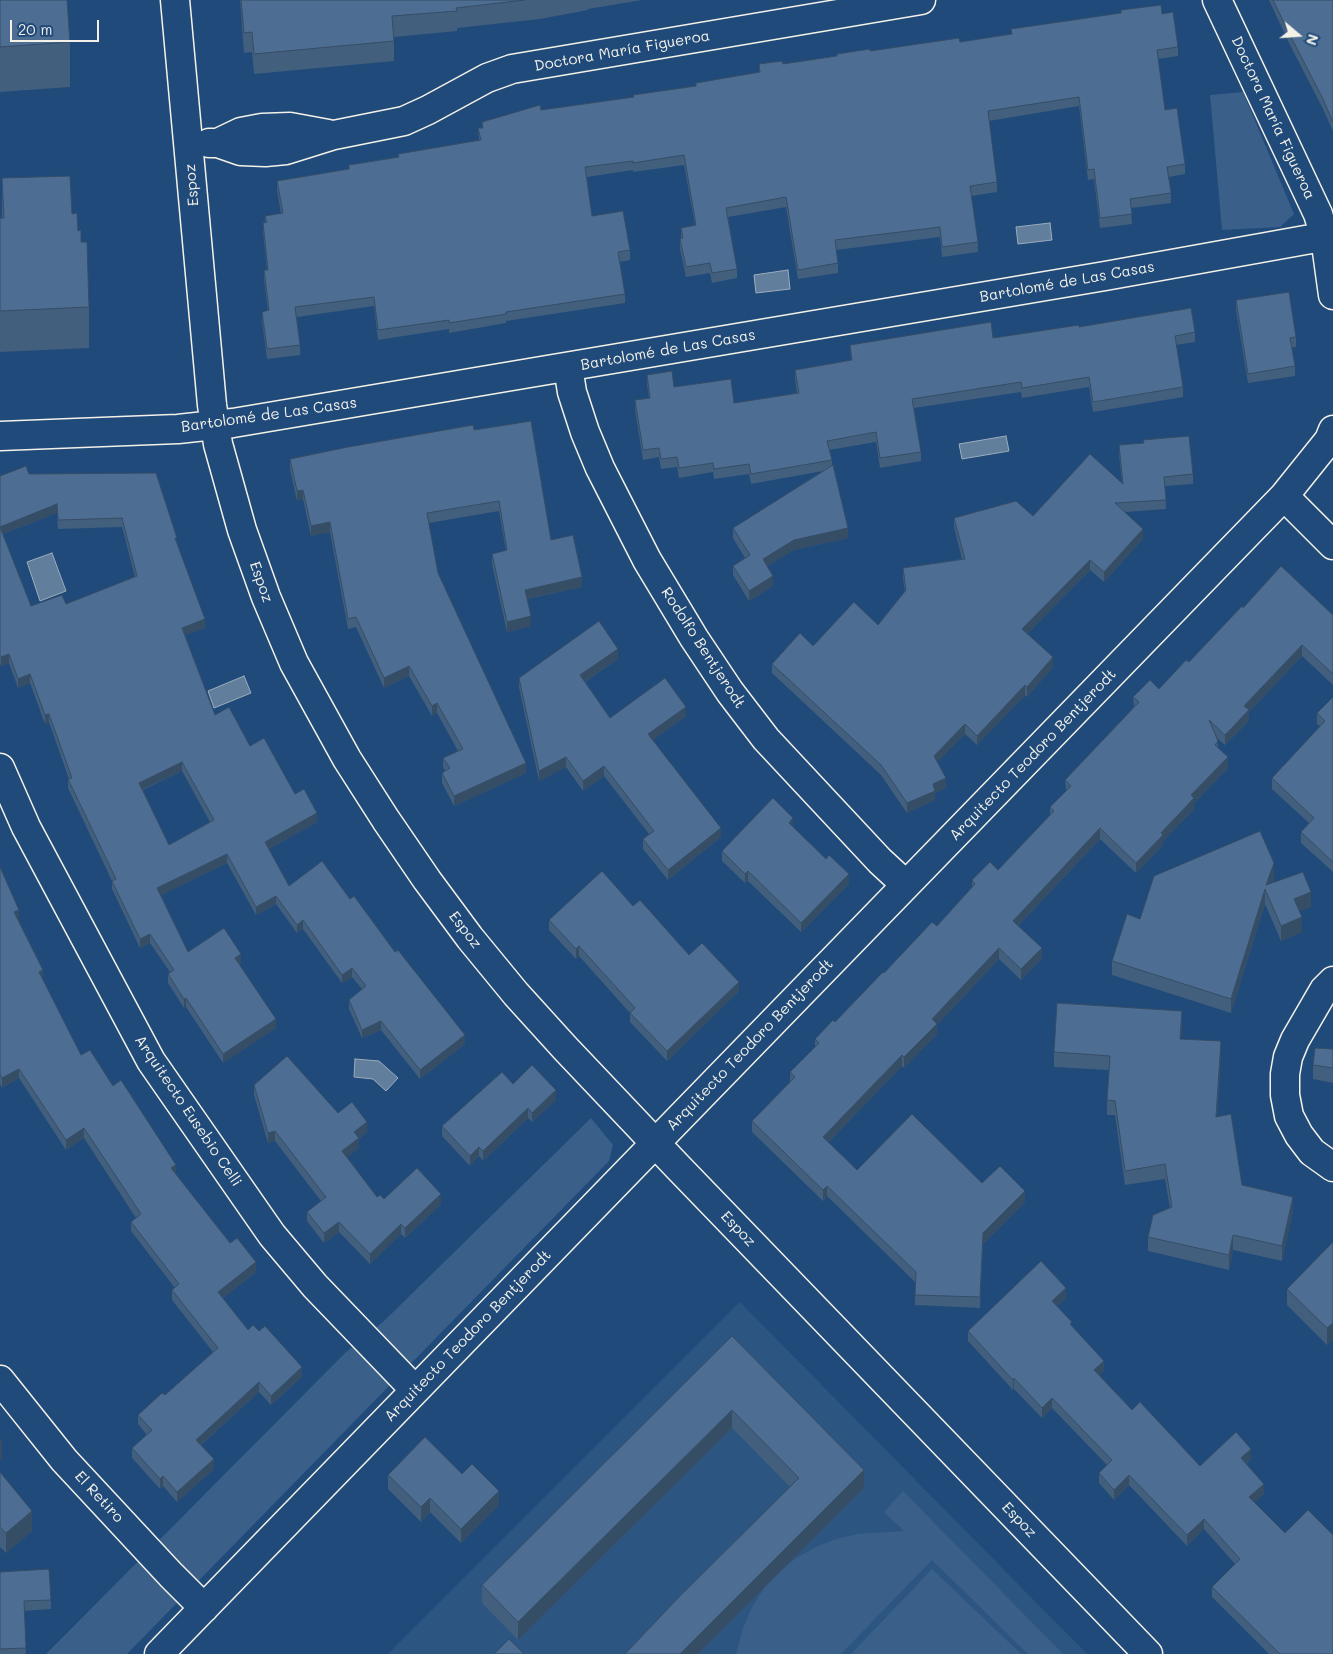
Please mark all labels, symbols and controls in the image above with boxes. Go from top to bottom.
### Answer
scale bar [12,10,101,42]
north arrow [1273,10,1323,60]
text: 20 m [18,19,52,39]
street label: Doctora María Figueroa [533,27,711,75]
text: N [1302,32,1323,48]
street label: Doctora María Figueroa [1227,34,1319,202]
street label: Espoz [181,163,203,207]
street label: Bartolomé de Las Casas [978,258,1156,306]
street label: Bartolomé de Las Casas [579,326,757,374]
street label: Bartolomé de Las Casas [180,394,358,436]
street label: Espoz [245,559,277,605]
street label: Rodolfo Bentjerodt [657,584,749,712]
street label: Arquitecto Teodoro Bentjerodt [946,665,1120,845]
street label: Espoz [445,908,485,952]
street label: Arquitecto Teodoro Bentjerodt [663,955,837,1135]
street label: Arquitecto Eusebio Celli [131,1032,245,1190]
street label: Espoz [717,1208,759,1250]
street label: Arquitecto Teodoro Bentjerodt [381,1246,555,1426]
street label: El Retiro [71,1468,127,1526]
street label: Espoz [998,1499,1040,1541]

